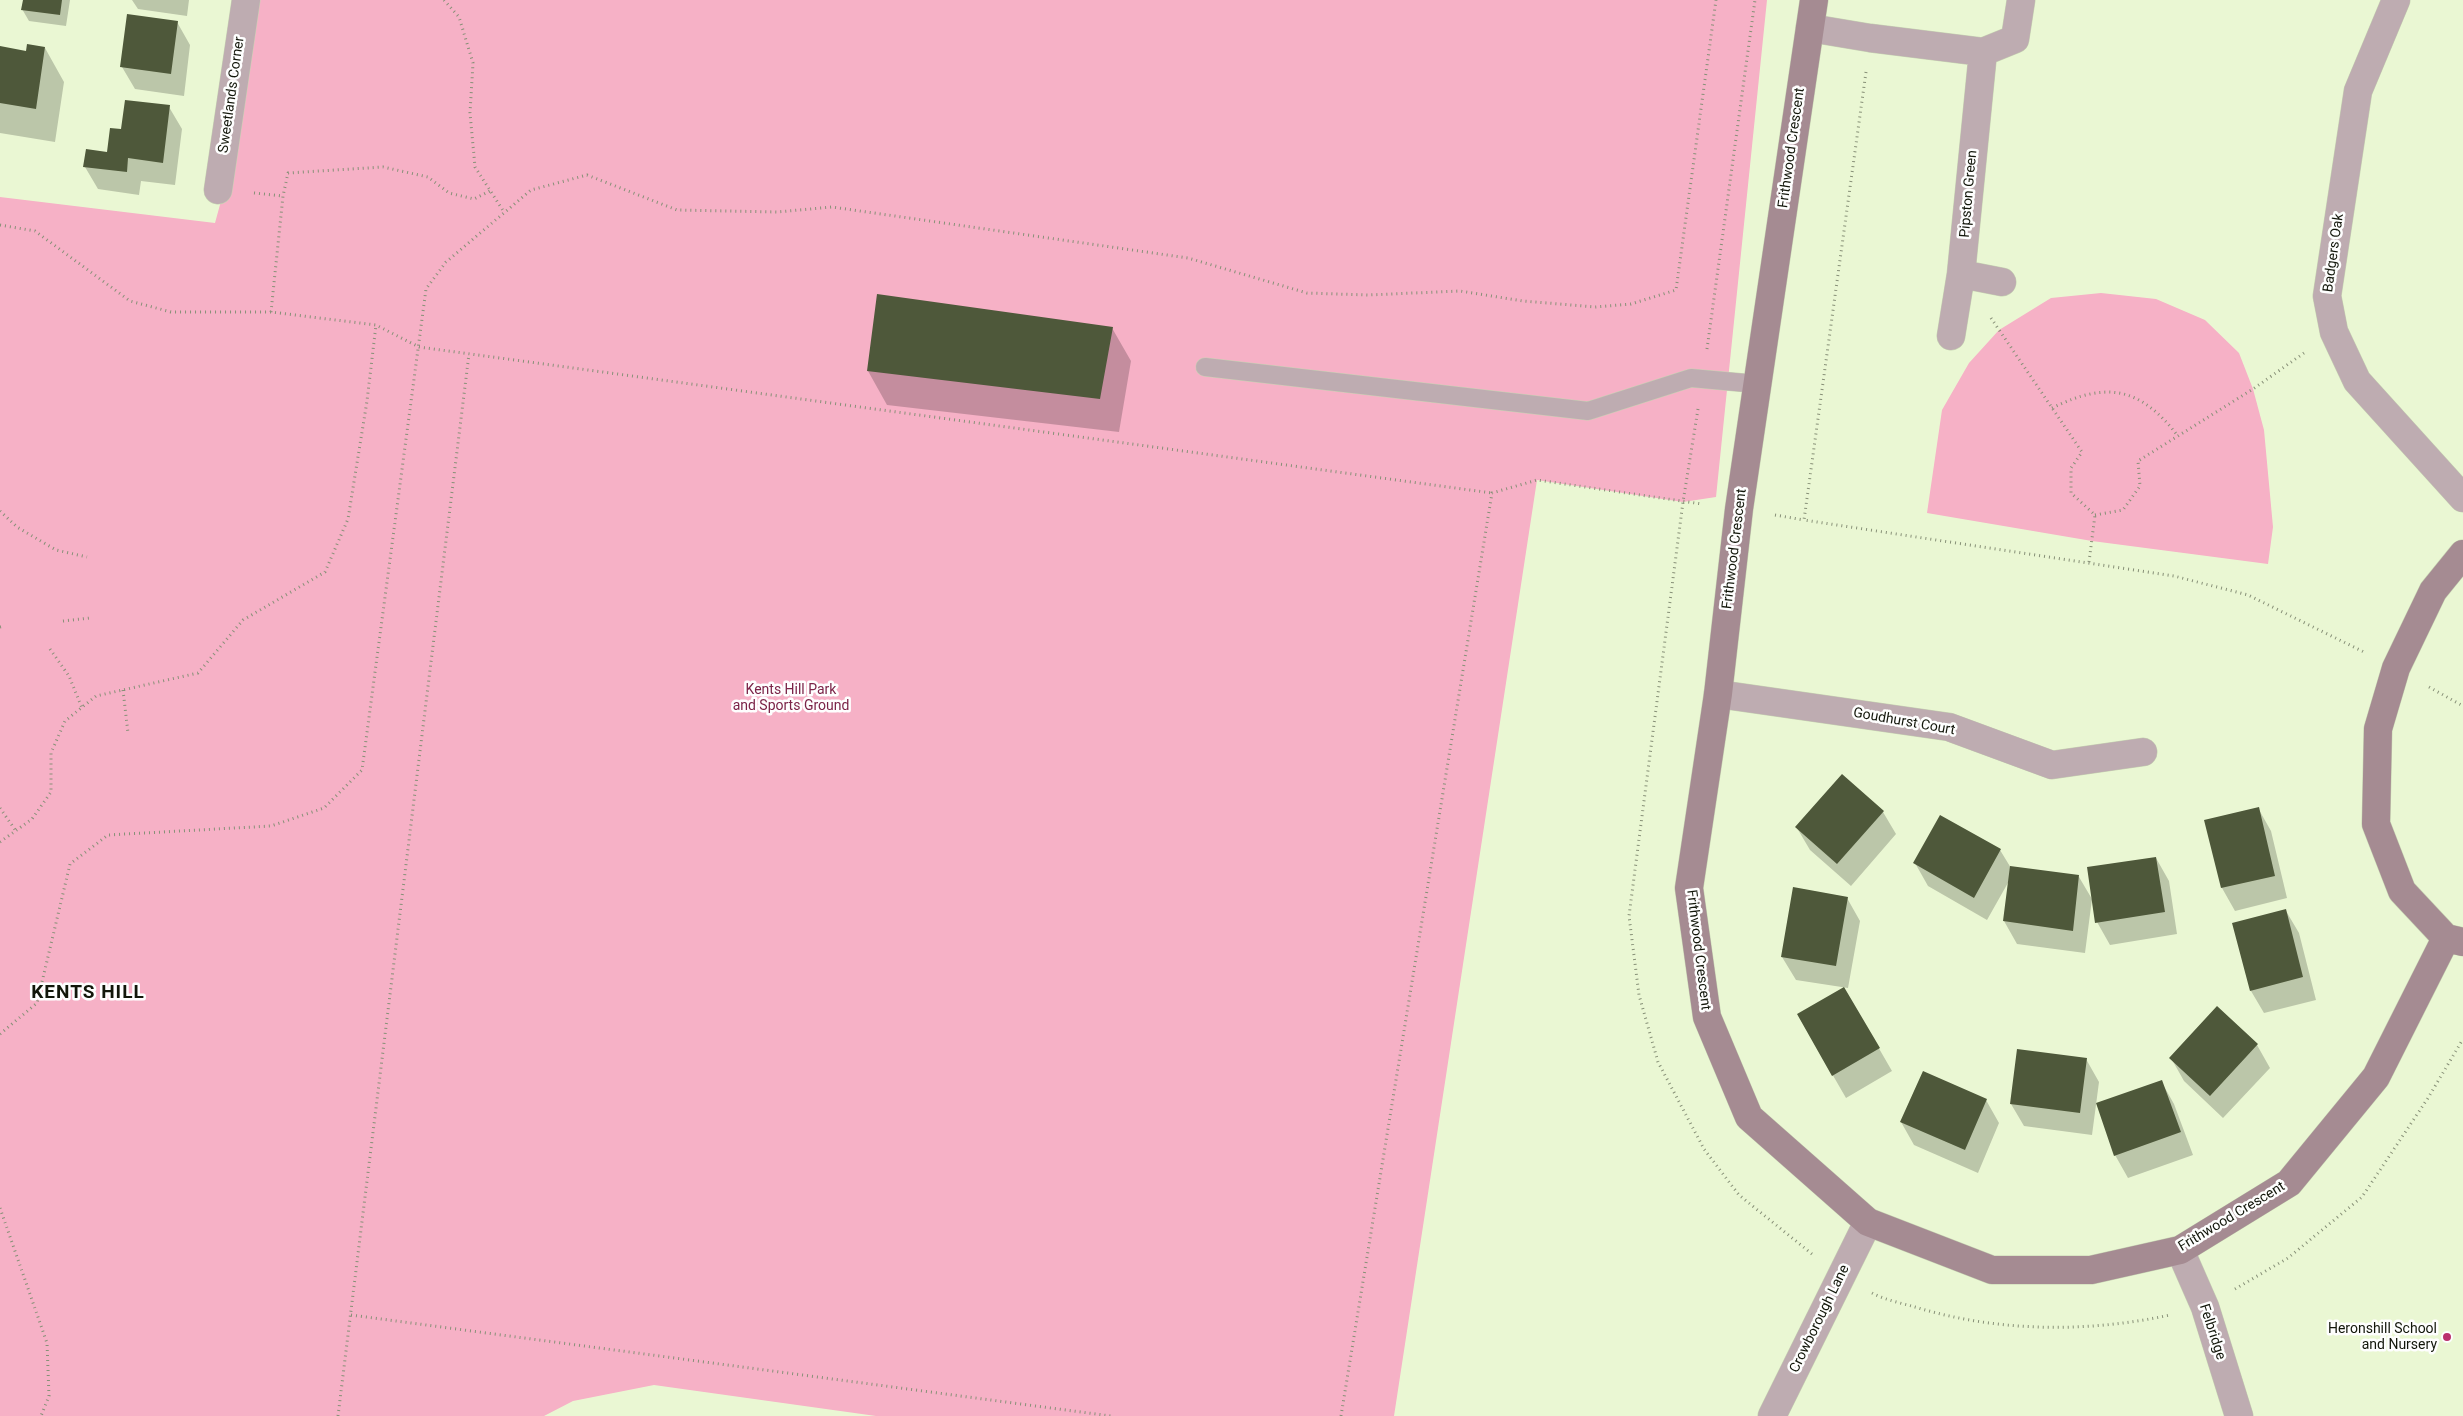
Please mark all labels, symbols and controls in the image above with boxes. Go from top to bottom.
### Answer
street label: Sweetlands Corner [216,36,248,154]
street label: Frithwood Crescent [1775,87,1809,209]
street label: Pipston Green [1957,150,1981,238]
street label: Badgers Oak [2320,213,2348,293]
street label: Frithwood Crescent [1719,488,1751,610]
park label: Kents Hill Park and Sports Ground [733,682,849,714]
street label: Goudhurst Court [1852,705,1956,739]
street label: Frithwood Crescent [1682,889,1714,1011]
district label: KENTS HILL [30,982,146,1004]
street label: Frithwood Crescent [2176,1179,2288,1255]
street label: Crowborough Lane [1787,1262,1853,1376]
street label: Felbridge [2195,1302,2229,1362]
place label: Heronshill School and Nursery [2328,1321,2437,1354]
marker: Heronshill School and Nursery [2441,1331,2453,1343]

